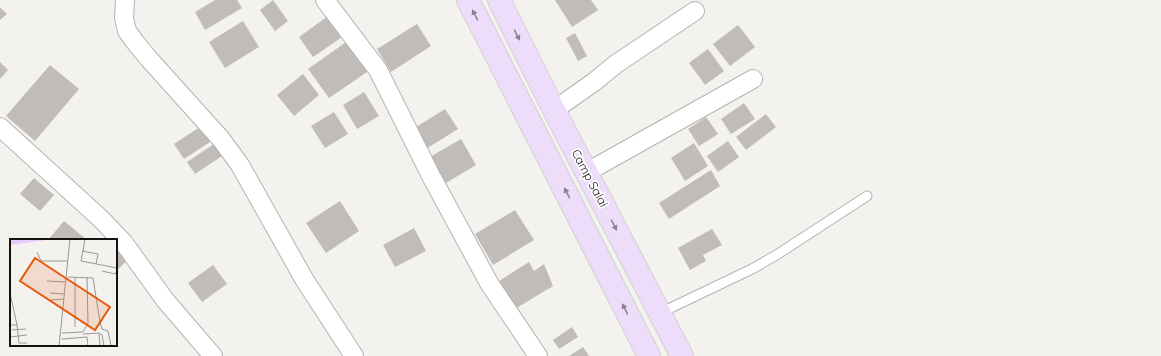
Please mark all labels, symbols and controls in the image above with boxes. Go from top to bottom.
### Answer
one-way arrow [472,9,479,20]
one-way arrow [513,29,520,41]
street label: Camp Salai [569,147,611,209]
one-way arrow [564,187,570,198]
one-way arrow [611,219,618,231]
inset map [10,239,117,346]
one-way arrow [622,303,628,314]

